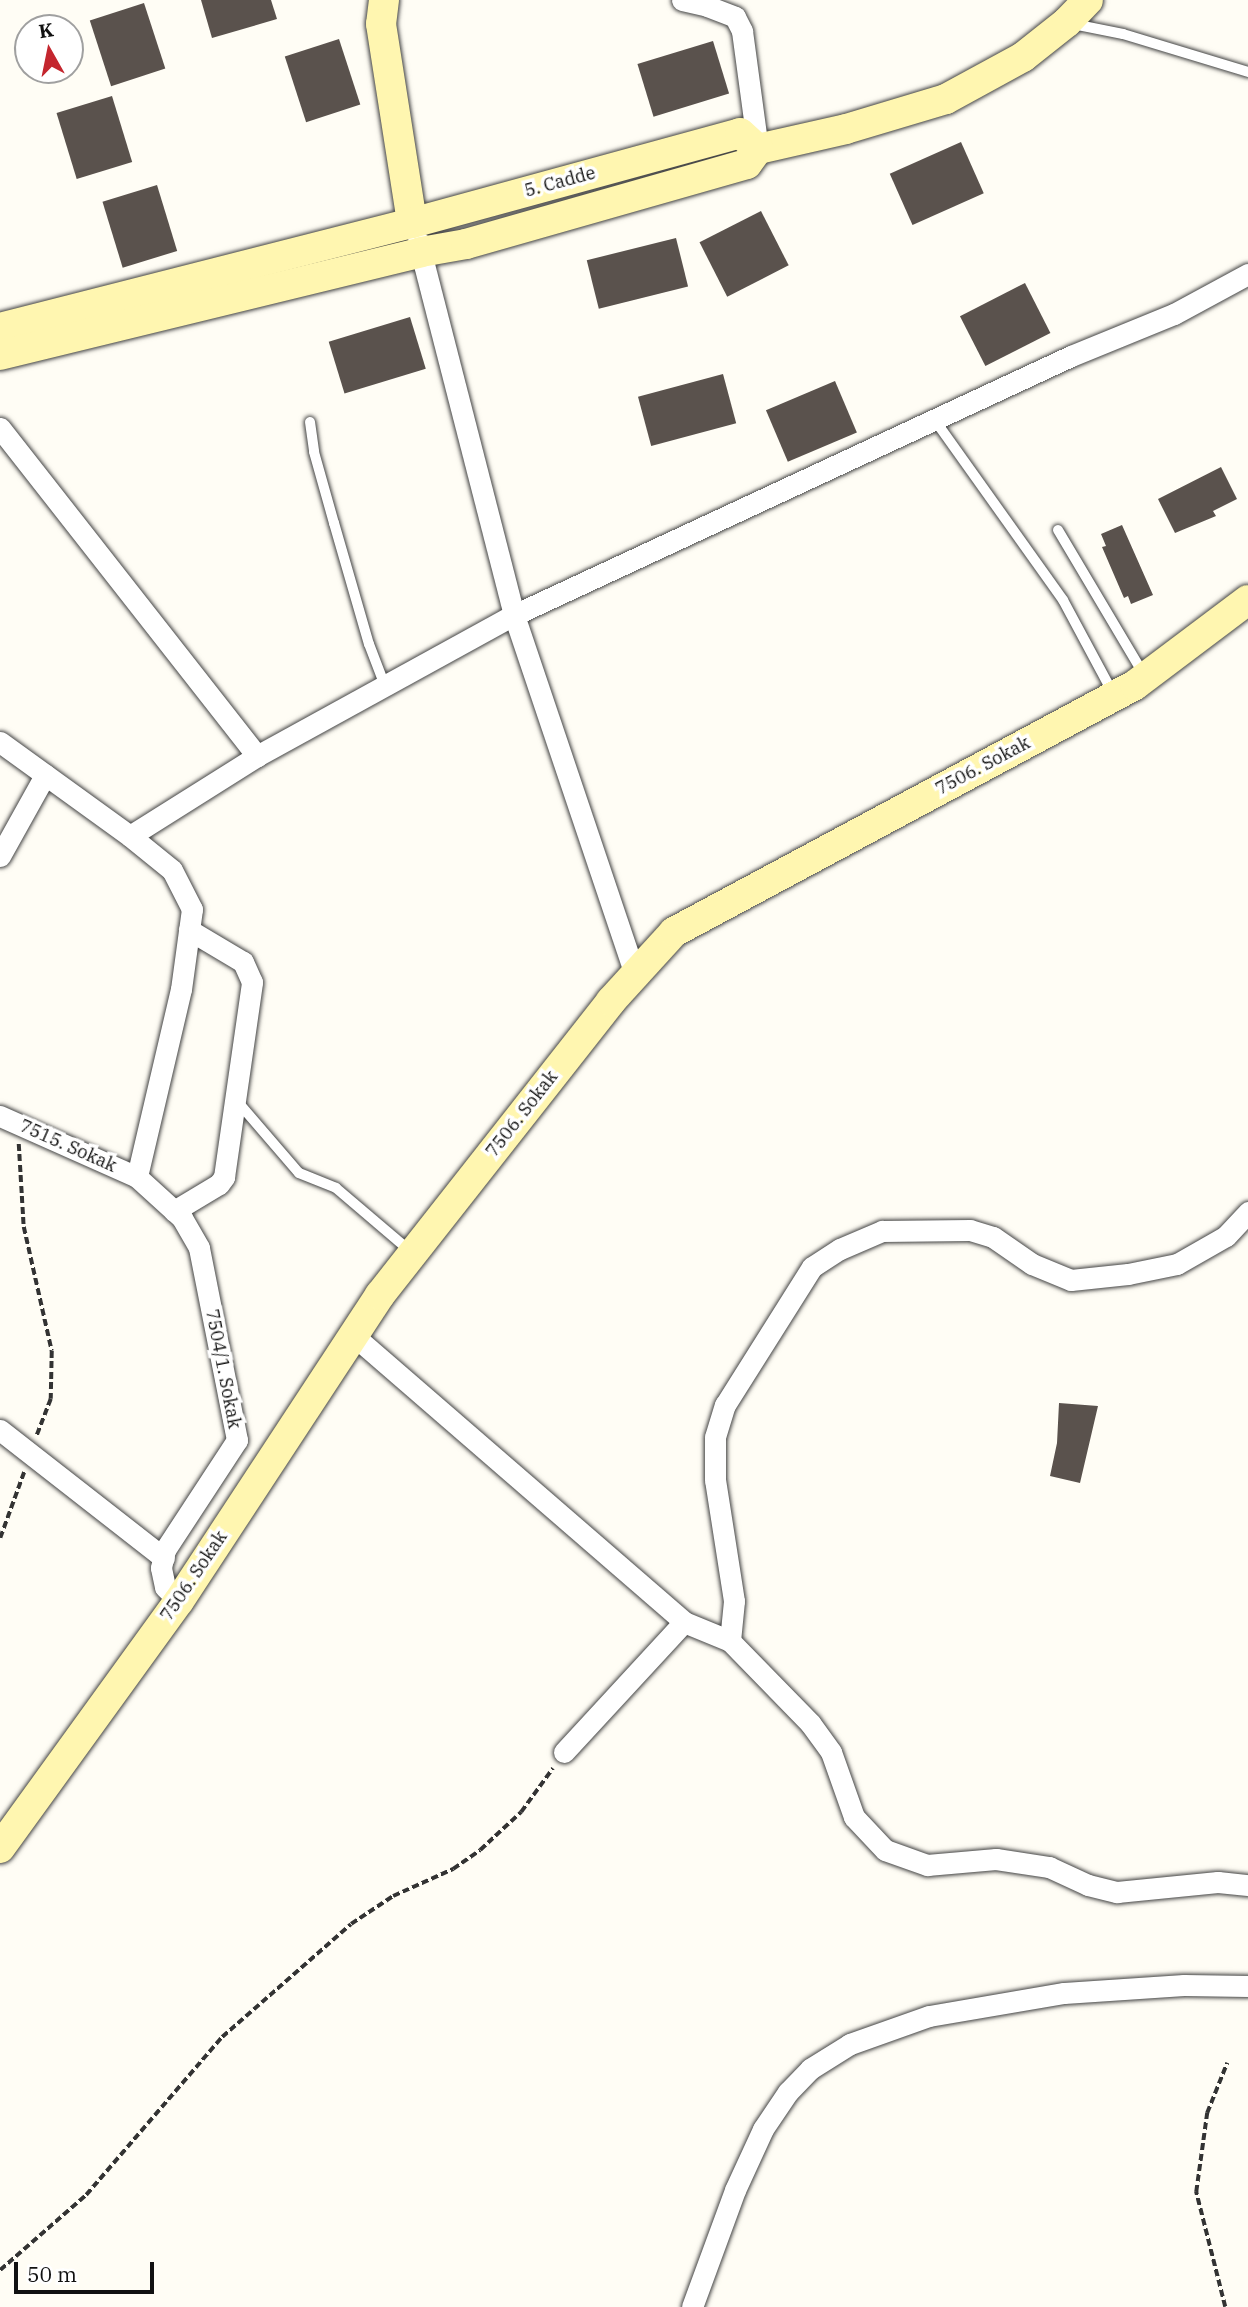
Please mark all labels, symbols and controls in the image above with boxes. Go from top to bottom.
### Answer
north arrow [14,14,84,84]
text: K [37,17,55,43]
street label: 5. Cadde [522,162,598,202]
street label: 7506. Sokak [932,732,1034,800]
street label: 7506. Sokak [482,1066,562,1162]
street label: 7515. Sokak [16,1115,120,1177]
street label: 7504/1. Sokak [201,1307,245,1431]
street label: 7506. Sokak [156,1527,232,1625]
scale bar [18,2248,158,2292]
text: 50 m [27,2260,77,2288]

